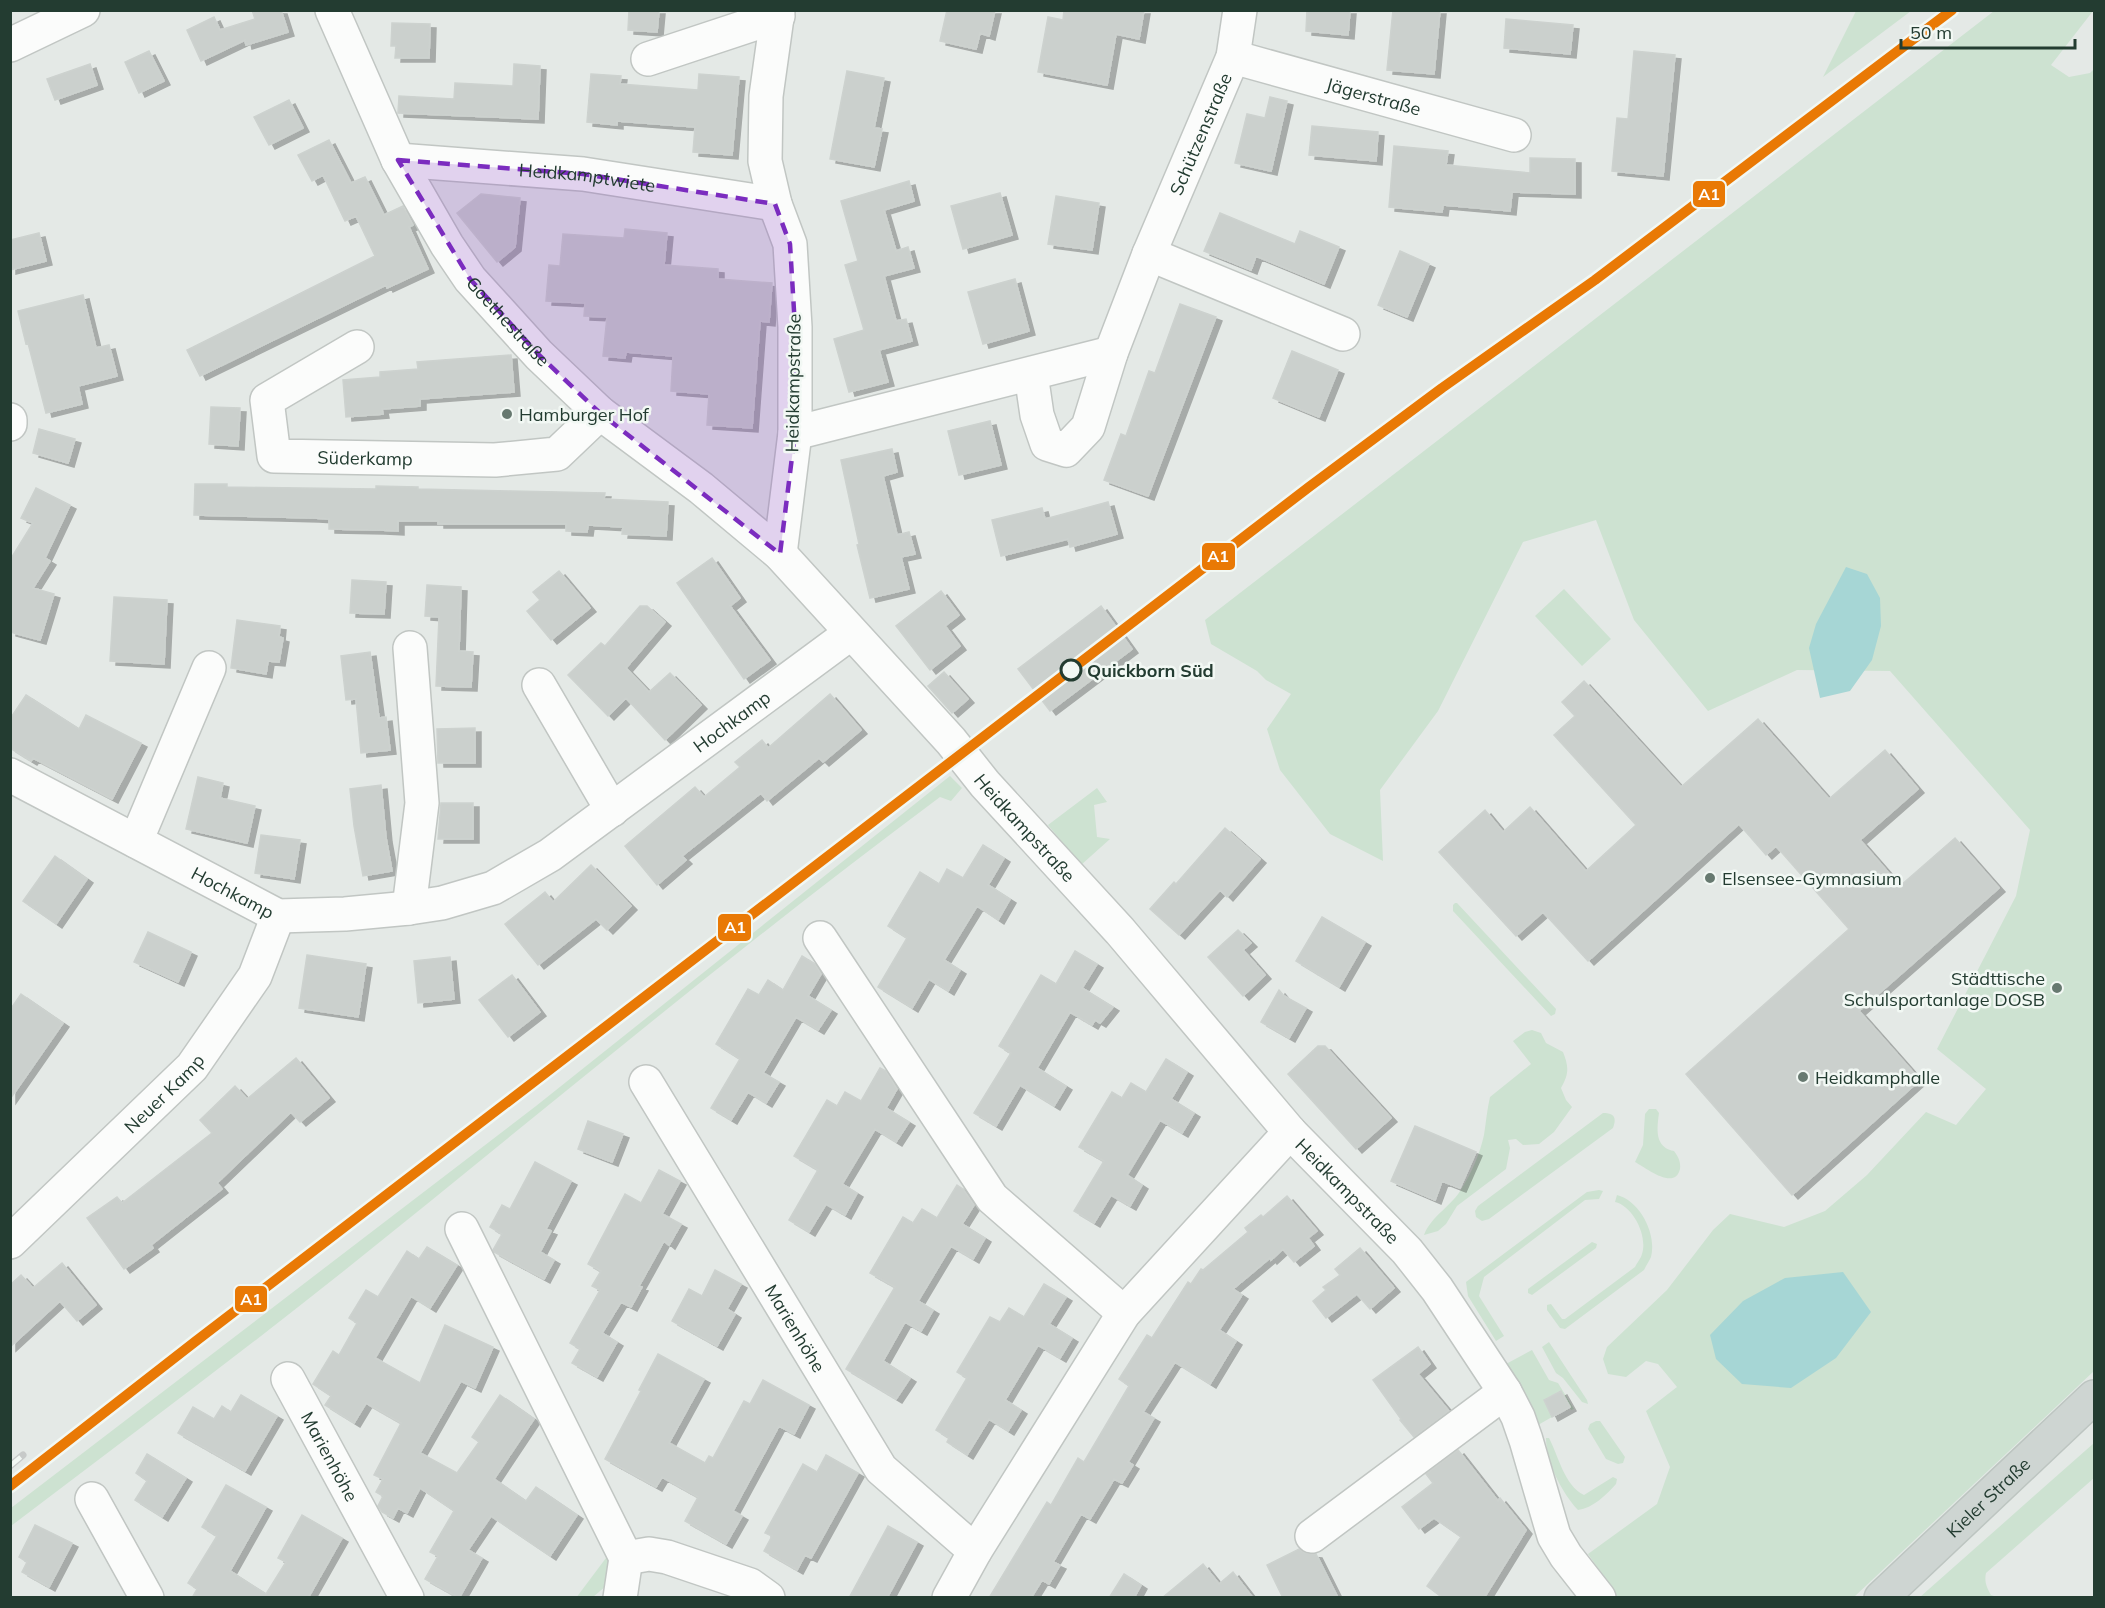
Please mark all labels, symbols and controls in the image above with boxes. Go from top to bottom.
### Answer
scale bar [1901,12,2075,50]
text: 50 m [1910,21,1952,44]
street label: Schützenstraße [1164,69,1236,198]
street label: Jägerstraße [1324,72,1424,120]
street label: Heidkamptwiete [518,158,657,197]
line badge: A1 [1692,180,1726,208]
text: A1 [1698,184,1720,204]
street label: Goethestraße [462,271,555,371]
street label: Heidkampstraße [780,313,806,453]
place label: Hamburger Hof [519,403,650,426]
marker: Hamburger Hof [500,407,514,421]
street label: Süderkamp [317,445,413,470]
line badge: A1 [1201,542,1236,571]
text: A1 [1207,546,1229,566]
marker: Quickborn Süd [1060,659,1082,681]
place label: Quickborn Süd [1087,659,1214,682]
street label: Hochkamp [688,685,775,757]
street label: Heidkampstraße [970,769,1080,887]
street label: Hochkamp [188,861,278,924]
place label: Elsensee-Gymnasium [1722,867,1902,890]
marker: Elsensee-Gymnasium [1703,871,1717,885]
line badge: A1 [717,913,752,942]
text: A1 [724,917,746,937]
place label: Städttische Schulsportanlage DOSB [1844,967,2045,1011]
marker: Städttische Schulsportanlage DOSB [2050,981,2064,995]
street label: Neuer Kamp [119,1050,209,1138]
place label: Heidkamphalle [1815,1066,1940,1089]
marker: Heidkamphalle [1796,1070,1810,1084]
street label: Heidkampstraße [1291,1133,1405,1248]
street label: Marienhöhe [760,1280,831,1376]
line badge: A1 [234,1285,268,1313]
text: A1 [240,1289,262,1309]
street label: Marienhöhe [296,1407,364,1505]
street label: Kieler Straße [1941,1452,2035,1542]

